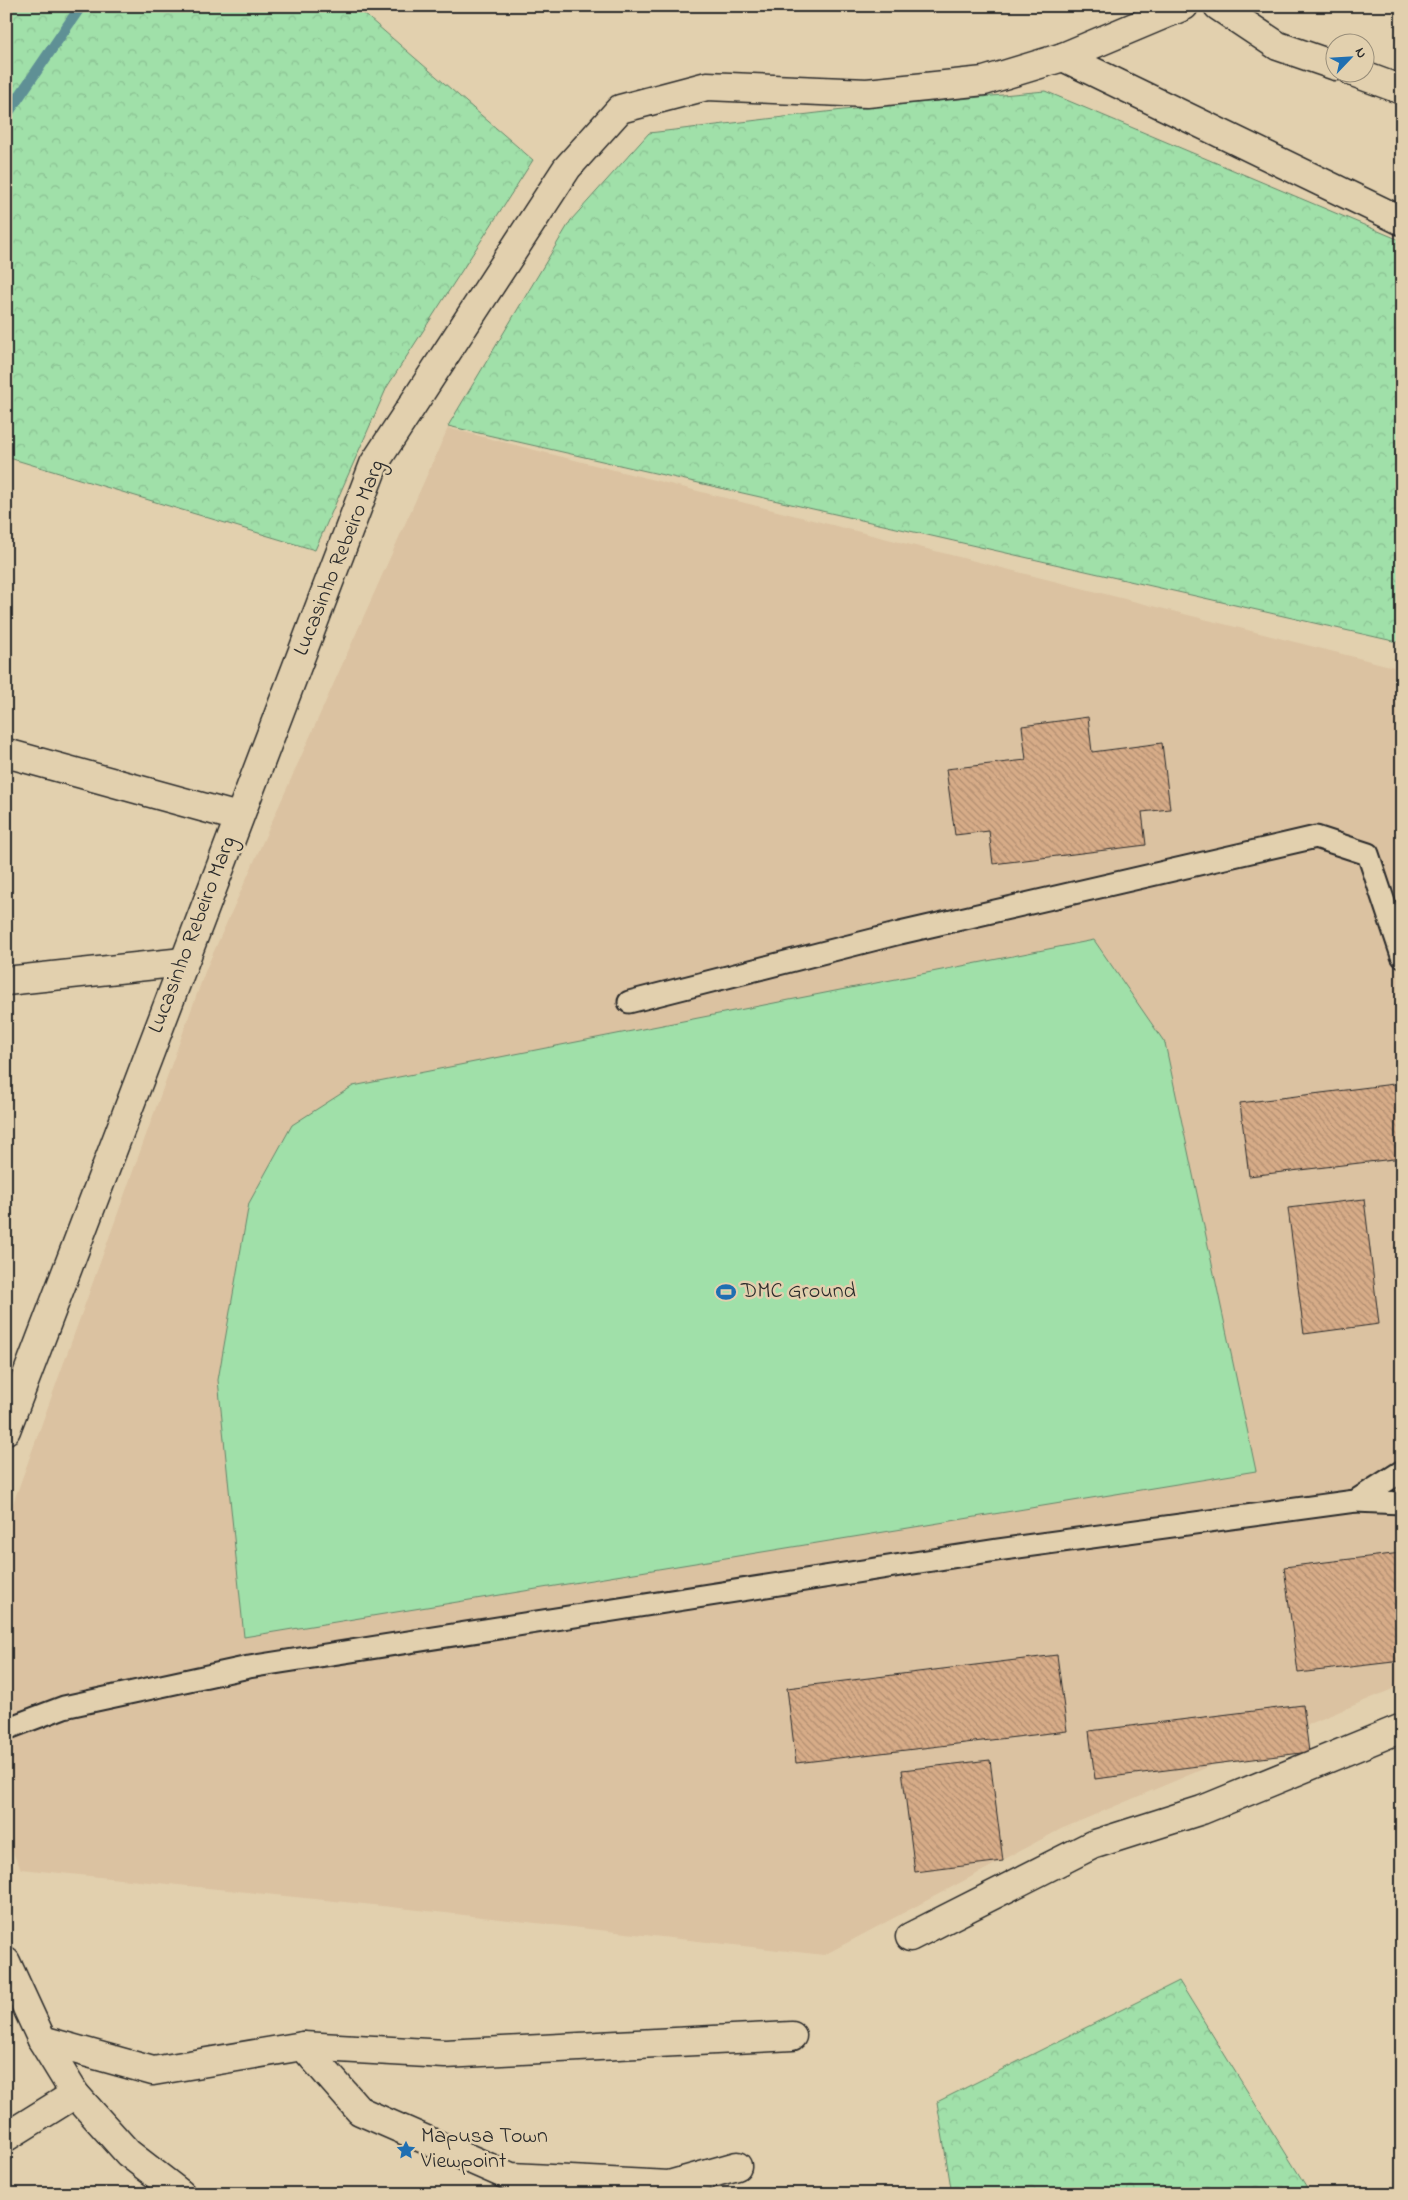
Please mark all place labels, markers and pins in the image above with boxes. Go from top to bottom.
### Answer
place label: DMC Ground [740,1276,856,1308]
sports icon: DMC Ground [715,1281,737,1303]
place label: Mapusa Town Viewpoint [420,2121,548,2178]
place icon: Mapusa Town Viewpoint [395,2139,417,2161]

